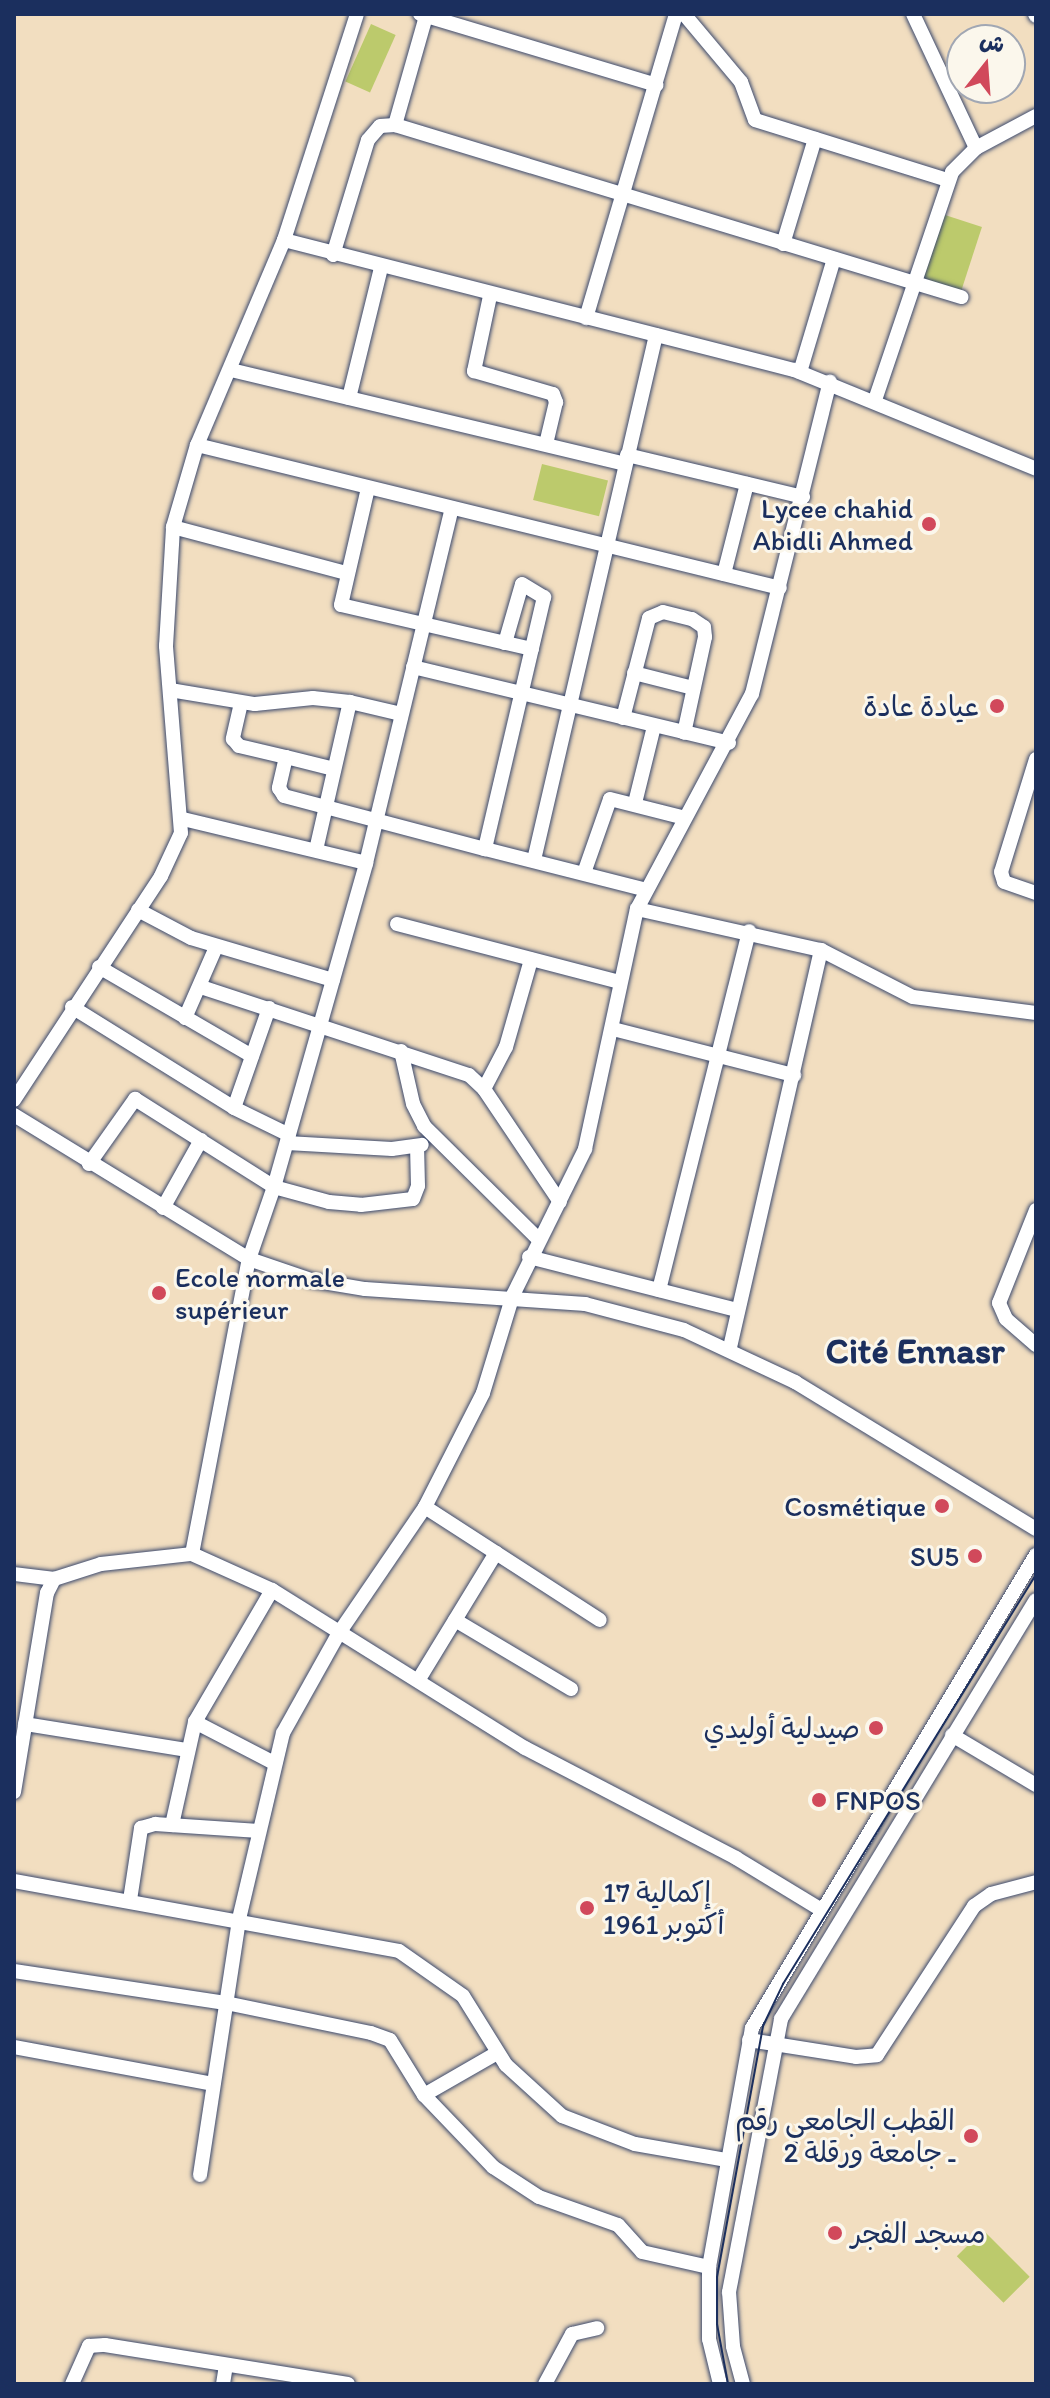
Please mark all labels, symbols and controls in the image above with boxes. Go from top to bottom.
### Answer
north arrow [946,24,1026,104]
text: ش [977,26,1008,59]
place label: Lycee chahid Abidli Ahmed [753,491,913,557]
marker: Lycee chahid Abidli Ahmed [920,515,938,533]
place label: عيادة عادة [863,689,979,723]
marker: عيادة عادة [986,695,1008,717]
place label: Ecole normale supérieur [175,1260,345,1326]
marker: Ecole normale supérieur [150,1284,168,1302]
district label: Cité Ennasr [825,1329,1005,1373]
place label: Cosmétique [784,1489,926,1523]
marker: Cosmétique [933,1497,951,1515]
place label: SU5 [910,1539,959,1573]
marker: SU5 [966,1547,984,1565]
place label: صيدلية أوليدي [704,1711,860,1745]
marker: صيدلية أوليدي [867,1719,885,1737]
place label: FNPOS [835,1783,921,1817]
marker: FNPOS [810,1791,828,1809]
place label: إكمالية 17 أكتوبر 1961 [603,1875,724,1941]
marker: إكمالية 17 أكتوبر 1961 [578,1899,596,1917]
place label: القطب الجامعي رقم 2 ـ جامعة ورقلة [735,2103,955,2169]
marker: القطب الجامعي رقم 2 ـ جامعة ورقلة [962,2127,980,2145]
place label: مسجد الفجر [851,2216,986,2250]
marker: مسجد الفجر [826,2224,844,2242]

